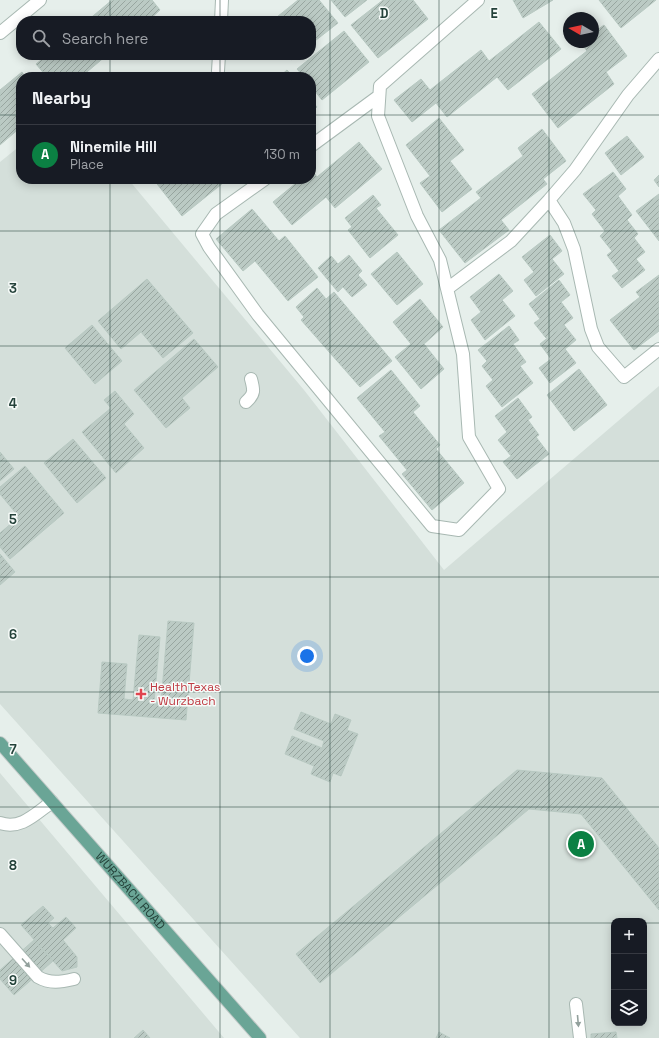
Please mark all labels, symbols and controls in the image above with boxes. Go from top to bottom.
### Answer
text: D [380,5,389,22]
text: E [490,5,498,22]
north arrow [563,12,599,48]
search box [16,16,316,60]
icon: search [30,27,52,49]
text: Search here [62,29,148,48]
text: Nearby [32,87,91,109]
text: Ninemile Hill [70,137,157,156]
text: A [41,146,49,163]
text: 130 m [264,146,300,163]
text: Place [70,156,104,173]
text: 3 [9,280,17,297]
text: 4 [9,395,17,412]
text: 5 [9,511,17,528]
text: 6 [9,626,17,643]
your location [297,646,317,666]
place label: HealthTexas - Wurzbach [150,679,220,709]
marker: HealthTexas - Wurzbach [135,688,147,700]
text: 7 [9,741,17,758]
pin: A [568,829,594,859]
street label: WURZBACH ROAD [92,849,169,933]
text: 8 [9,857,17,874]
map controls [611,918,647,1026]
button: + [611,918,647,954]
button: − [611,954,647,990]
one-way arrow [21,959,30,968]
text: 9 [9,972,17,989]
button: layers [611,990,647,1026]
one-way arrow [575,1015,581,1027]

